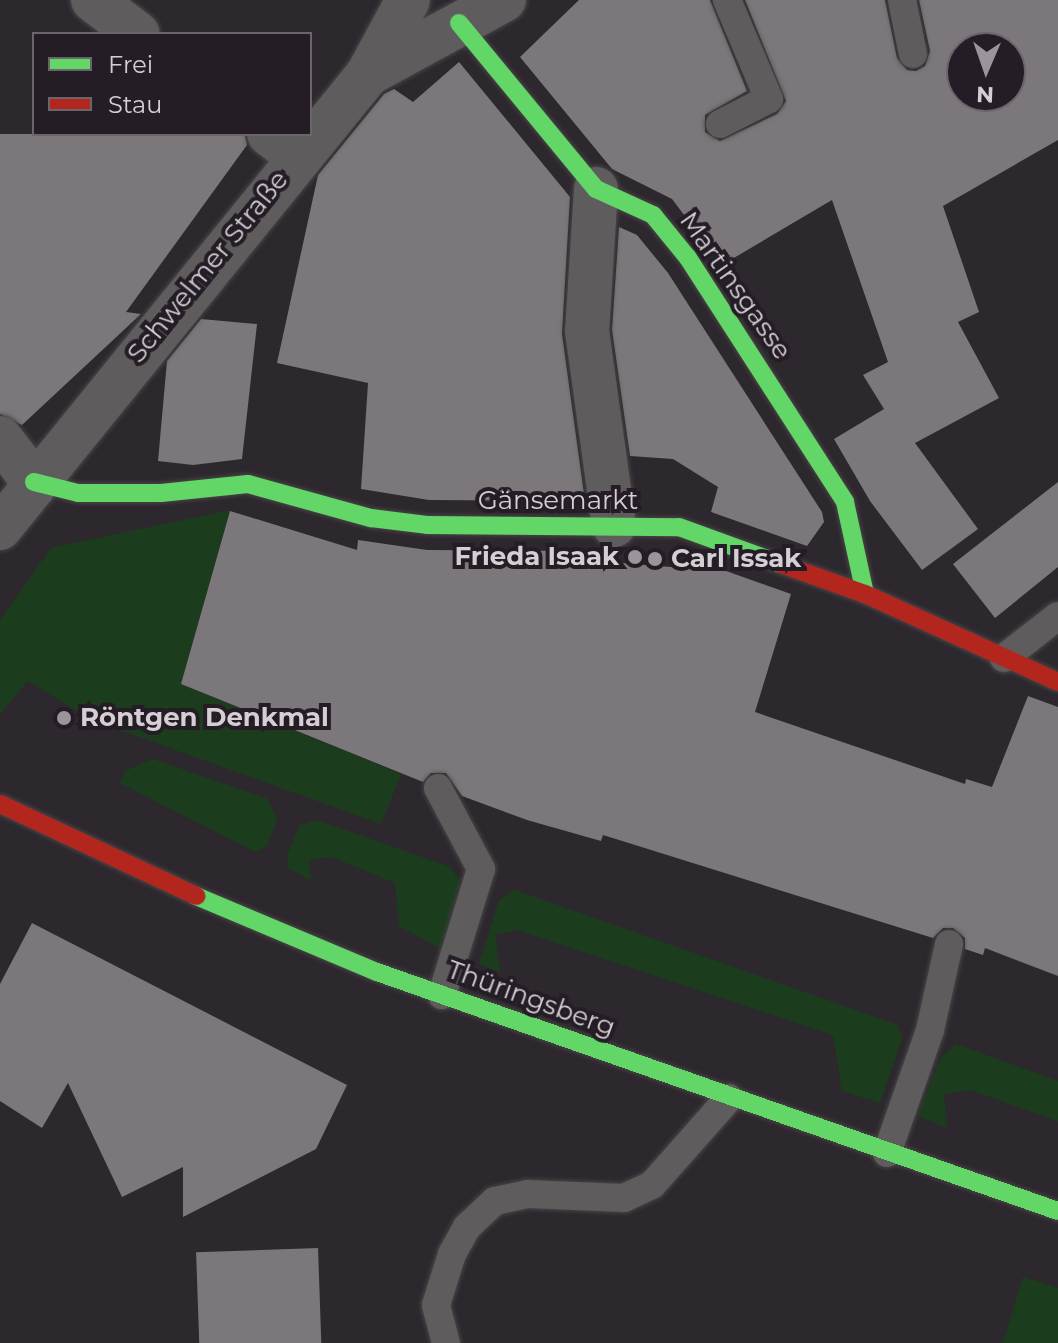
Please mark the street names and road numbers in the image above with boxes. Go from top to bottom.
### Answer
street label: Schwelmer Straße [121,165,295,369]
street label: Martinsgasse [673,206,797,366]
street label: Gänsemarkt [478,485,638,517]
street label: Thüringsberg [443,954,619,1044]

